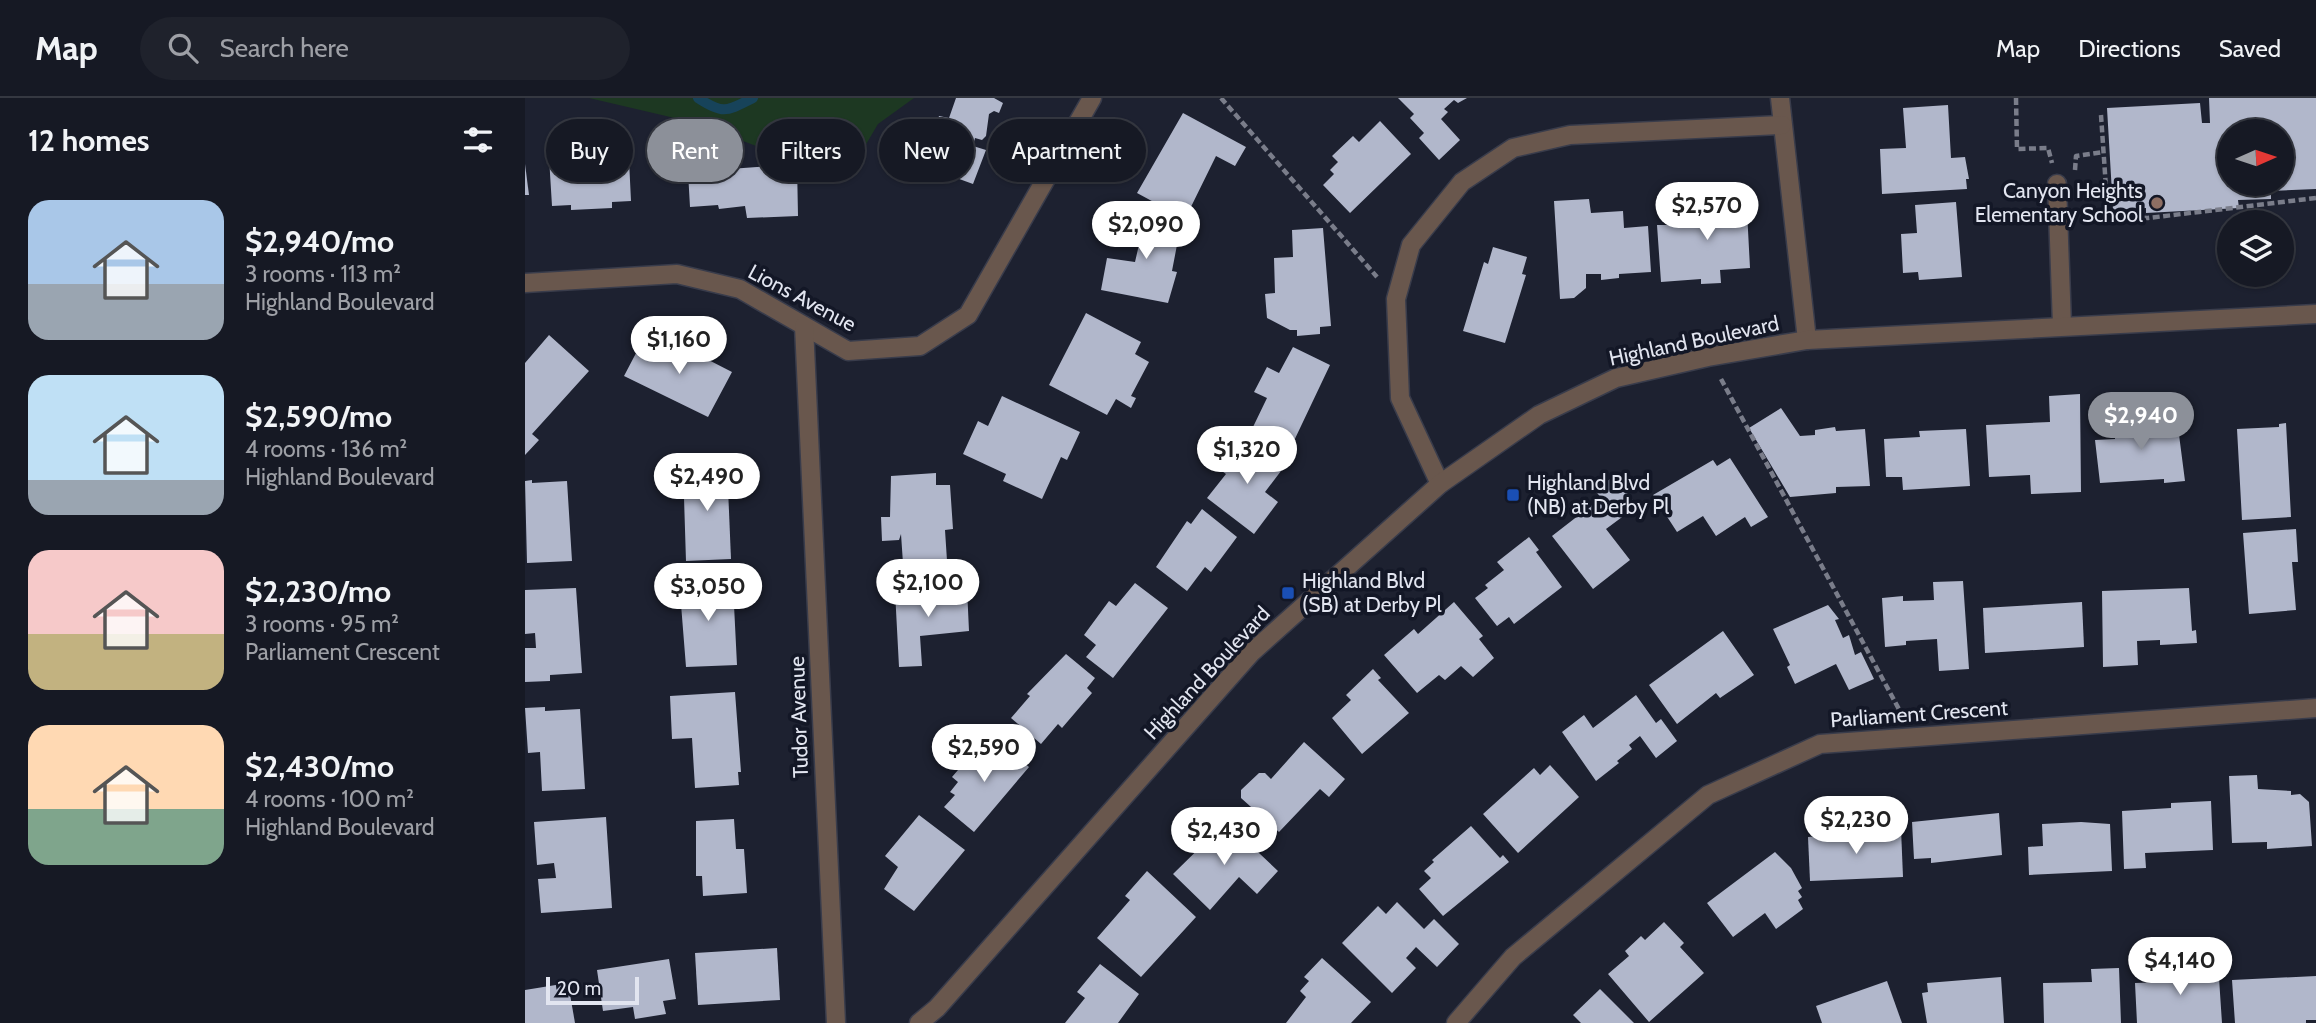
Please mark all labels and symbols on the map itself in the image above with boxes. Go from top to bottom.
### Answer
north arrow [2217,119,2294,196]
place label: Canyon Heights Elementary School [1975,178,2143,227]
pin: $2,570 [1650,183,1764,242]
marker: Canyon Heights Elementary School [2149,195,2165,211]
pin: $2,090 [1089,202,1203,261]
street label: Lions Avenue [744,259,861,336]
street label: Highland Boulevard [1607,310,1781,371]
pin: $1,160 [622,316,736,376]
pin: $2,940 [2084,392,2198,452]
pin: $1,320 [1190,426,1304,486]
pin: $2,490 [650,454,764,513]
place label: Highland Blvd (NB) at Derby Pl [1527,470,1669,519]
marker: Highland Blvd (NB) at Derby Pl [1505,487,1521,503]
pin: $2,100 [871,560,985,619]
pin: $3,050 [651,564,765,623]
place label: Highland Blvd (SB) at Derby Pl [1302,568,1442,617]
marker: Highland Blvd (SB) at Derby Pl [1280,585,1296,601]
street label: Highland Boulevard [1138,601,1275,744]
street label: Tudor Avenue [784,656,813,778]
street label: Parliament Crescent [1829,695,2009,732]
pin: $2,590 [927,724,1041,784]
pin: $2,230 [1799,796,1913,856]
pin: $2,430 [1167,808,1281,867]
pin: $4,140 [2123,937,2237,997]
scale bar [546,974,639,1006]

